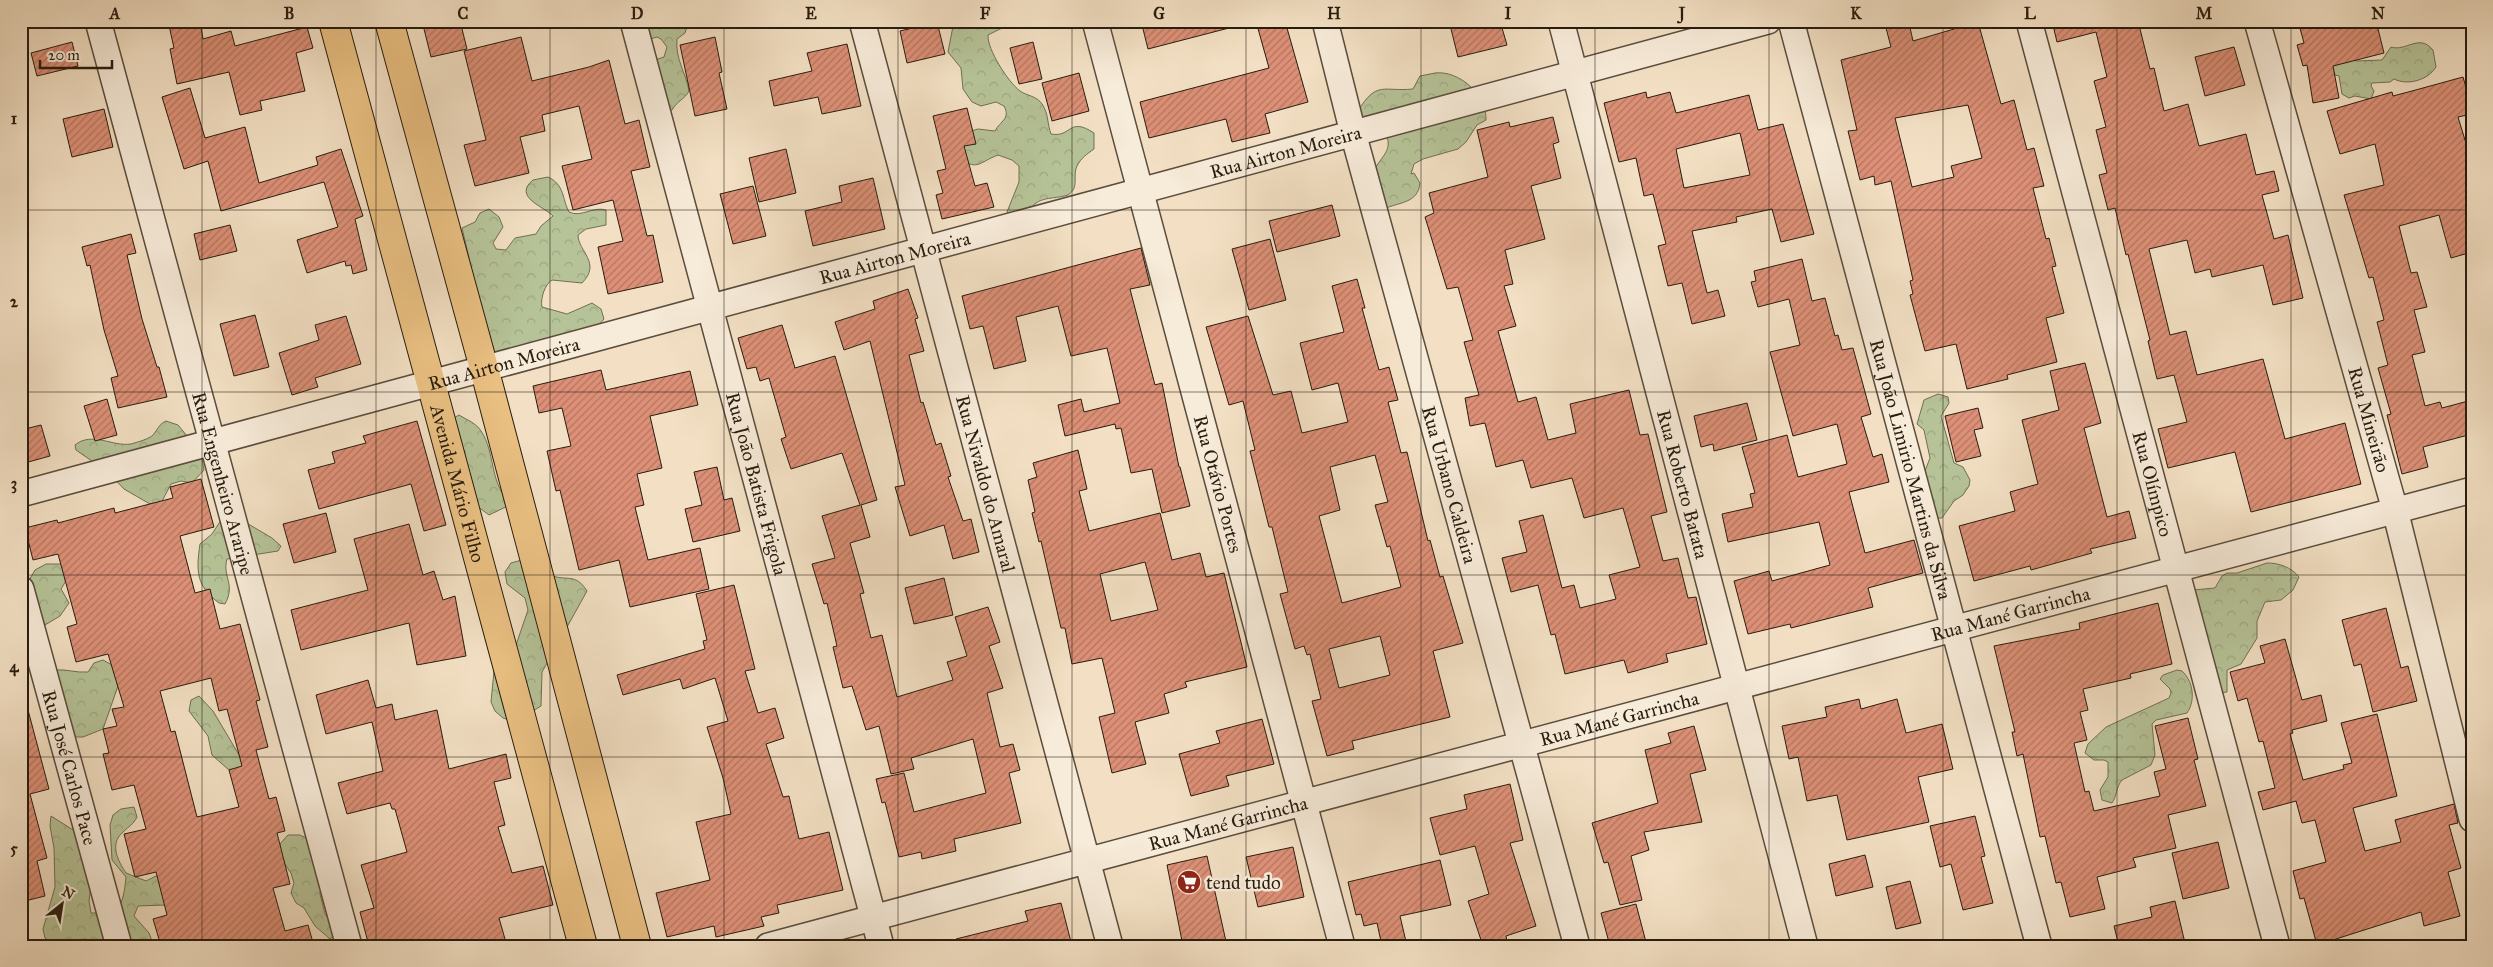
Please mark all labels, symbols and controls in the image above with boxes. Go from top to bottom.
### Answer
text: A [109,4,121,23]
text: B [284,4,294,23]
text: C [458,4,469,23]
text: D [631,4,644,23]
text: E [805,4,817,23]
text: F [980,4,991,23]
text: G [1153,4,1165,23]
text: H [1327,4,1341,23]
text: I [1505,4,1512,23]
text: J [1677,4,1686,24]
text: K [1850,4,1862,23]
text: L [2024,4,2036,23]
text: M [2196,4,2213,23]
text: N [2371,4,2385,23]
scale bar [40,38,112,70]
text: 20 m [48,46,80,64]
text: 1 [11,109,18,128]
street label: Rua Airton Moreira [1207,120,1365,184]
street label: Rua Airton Moreira [816,226,974,289]
text: 2 [10,292,19,311]
street label: Rua Airton Moreira [426,332,583,395]
street label: Rua João Limirio Martins da Silva [1865,337,1957,603]
street label: Rua Mineirão [2343,364,2395,475]
street label: Rua Engenheiro Araripe [187,389,259,578]
street label: Rua João Batista Frigola [721,390,792,579]
street label: Rua Nivaldo do Amaral [951,393,1021,576]
street label: Avenida Mário Filho [425,401,490,565]
street label: Rua Urbano Caldeira [1417,403,1482,567]
street label: Rua Roberto Batata [1652,407,1714,562]
street label: Rua Otávio Portes [1189,413,1247,555]
street label: Rua Olímpico [2127,428,2178,540]
text: 3 [11,474,17,494]
street label: Rua Mané Garrincha [1928,582,2093,646]
text: 4 [10,657,20,677]
street label: Rua Mané Garrincha [1537,686,1702,751]
street label: Rua José Carlos Pace [37,687,102,848]
street label: Rua Mané Garrincha [1146,791,1311,856]
text: 5 [10,839,18,858]
supermarket icon: tend tudo [1176,869,1202,895]
place label: tend tudo [1206,871,1281,894]
north arrow [38,880,88,930]
text: N [59,883,78,904]

